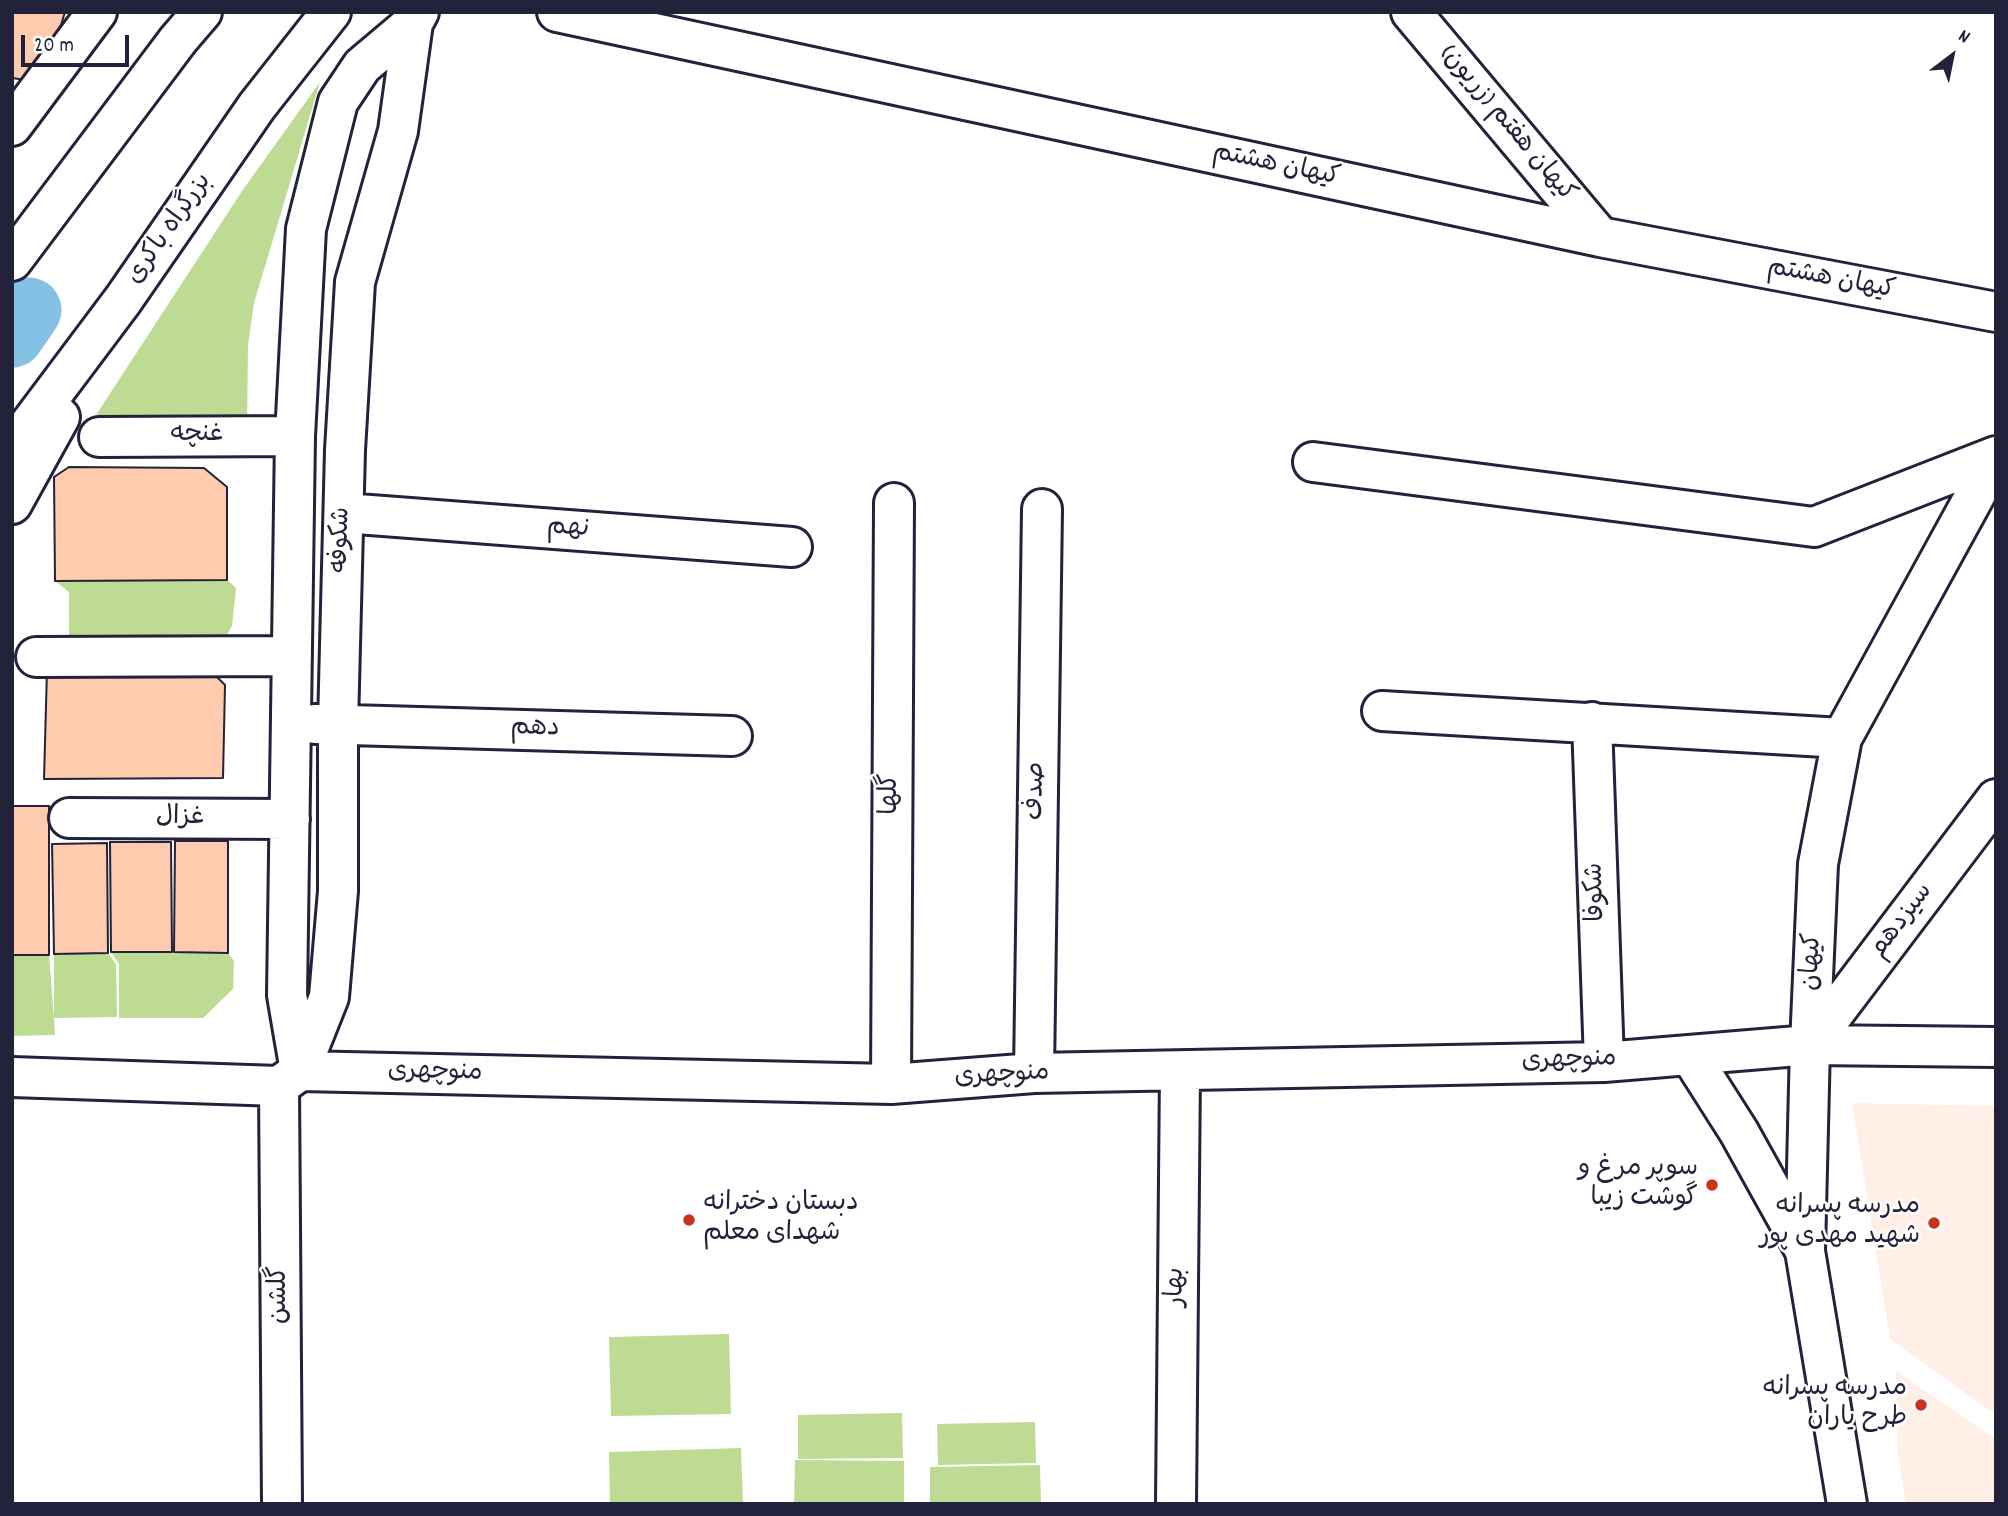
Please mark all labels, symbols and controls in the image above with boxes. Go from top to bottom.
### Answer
scale bar [24,21,133,65]
north arrow [1917,21,1987,91]
text: N [1952,24,1975,52]
text: 20 m [34,32,74,62]
street label: کیهان هفتم (زریون) [1431,40,1581,210]
street label: کیهان هشتم [1209,138,1343,196]
street label: بزرگراه باکری [121,168,221,292]
street label: کیهان هشتم [1765,253,1897,309]
street label: غنچه [171,420,223,452]
street label: شکوفه [326,507,360,573]
street label: نهم [546,513,590,547]
street label: دهم [510,714,560,746]
street label: صدف [1022,762,1054,820]
street label: گلها [876,773,908,815]
street label: غزال [156,803,204,835]
street label: شکوفا [1581,862,1615,922]
street label: سیزدهم [1865,878,1941,966]
street label: کیهان [1797,932,1831,992]
street label: منوچهری [1521,1045,1617,1079]
street label: منوچهری [387,1058,483,1090]
street label: منوچهری [954,1059,1050,1095]
place label: سوپر مرغ و گوشت زیبا [1578,1154,1698,1216]
marker: سوپر مرغ و گوشت زیبا [1704,1177,1720,1193]
place label: دبستان دخترانه شهدای معلم [703,1189,859,1250]
place label: مدرسه پسرانه شهید مهدی پور [1760,1192,1920,1254]
marker: دبستان دخترانه شهدای معلم [681,1212,697,1228]
marker: مدرسه پسرانه شهید مهدی پور [1926,1215,1942,1231]
street label: گلشن [265,1266,297,1324]
street label: بهار [1162,1267,1194,1307]
place label: مدرسه پسرانه طرح یاران [1762,1374,1907,1436]
marker: مدرسه پسرانه طرح یاران [1913,1397,1929,1413]

